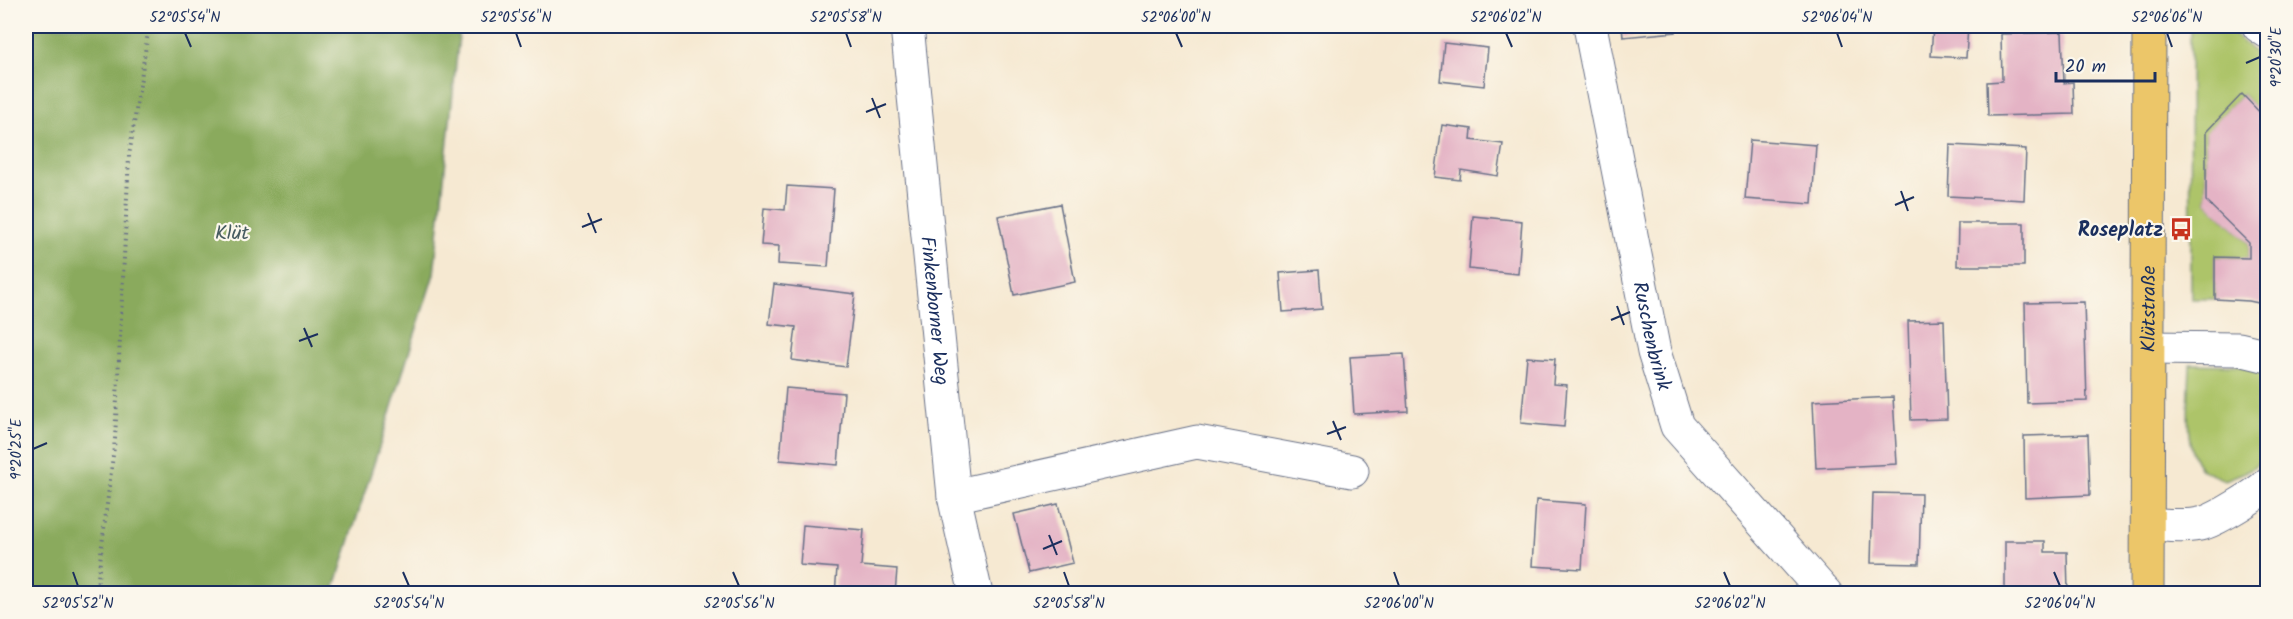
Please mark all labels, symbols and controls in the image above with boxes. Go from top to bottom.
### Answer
text: 52°05'54"N [149,6,221,30]
text: 52°05'56"N [480,6,552,30]
text: 52°05'58"N [810,6,882,30]
text: 52°06'00"N [1141,6,1211,30]
text: 52°06'02"N [1470,6,1542,30]
text: 52°06'04"N [1802,6,1872,30]
text: 52°06'06"N [2132,6,2202,30]
text: 9°20'30"E [2265,25,2289,87]
scale bar [2056,45,2155,83]
text: 20 m [2065,53,2106,82]
place label: Roseplatz [2078,215,2163,247]
bus stop icon: Roseplatz [2168,216,2194,242]
park label: Klüt [215,218,249,250]
street label: Finkenborner Weg [910,235,957,387]
street label: Klütstraße [2134,265,2166,353]
street label: Ruschenbrink [1623,279,1679,395]
text: 9°20'25"E [5,417,29,480]
text: 52°05'52"N [42,592,114,616]
text: 52°05'54"N [373,592,445,616]
text: 52°05'56"N [703,592,775,616]
text: 52°05'58"N [1033,592,1105,616]
text: 52°06'00"N [1364,592,1434,616]
text: 52°06'02"N [1694,592,1766,616]
text: 52°06'04"N [2025,592,2095,616]

